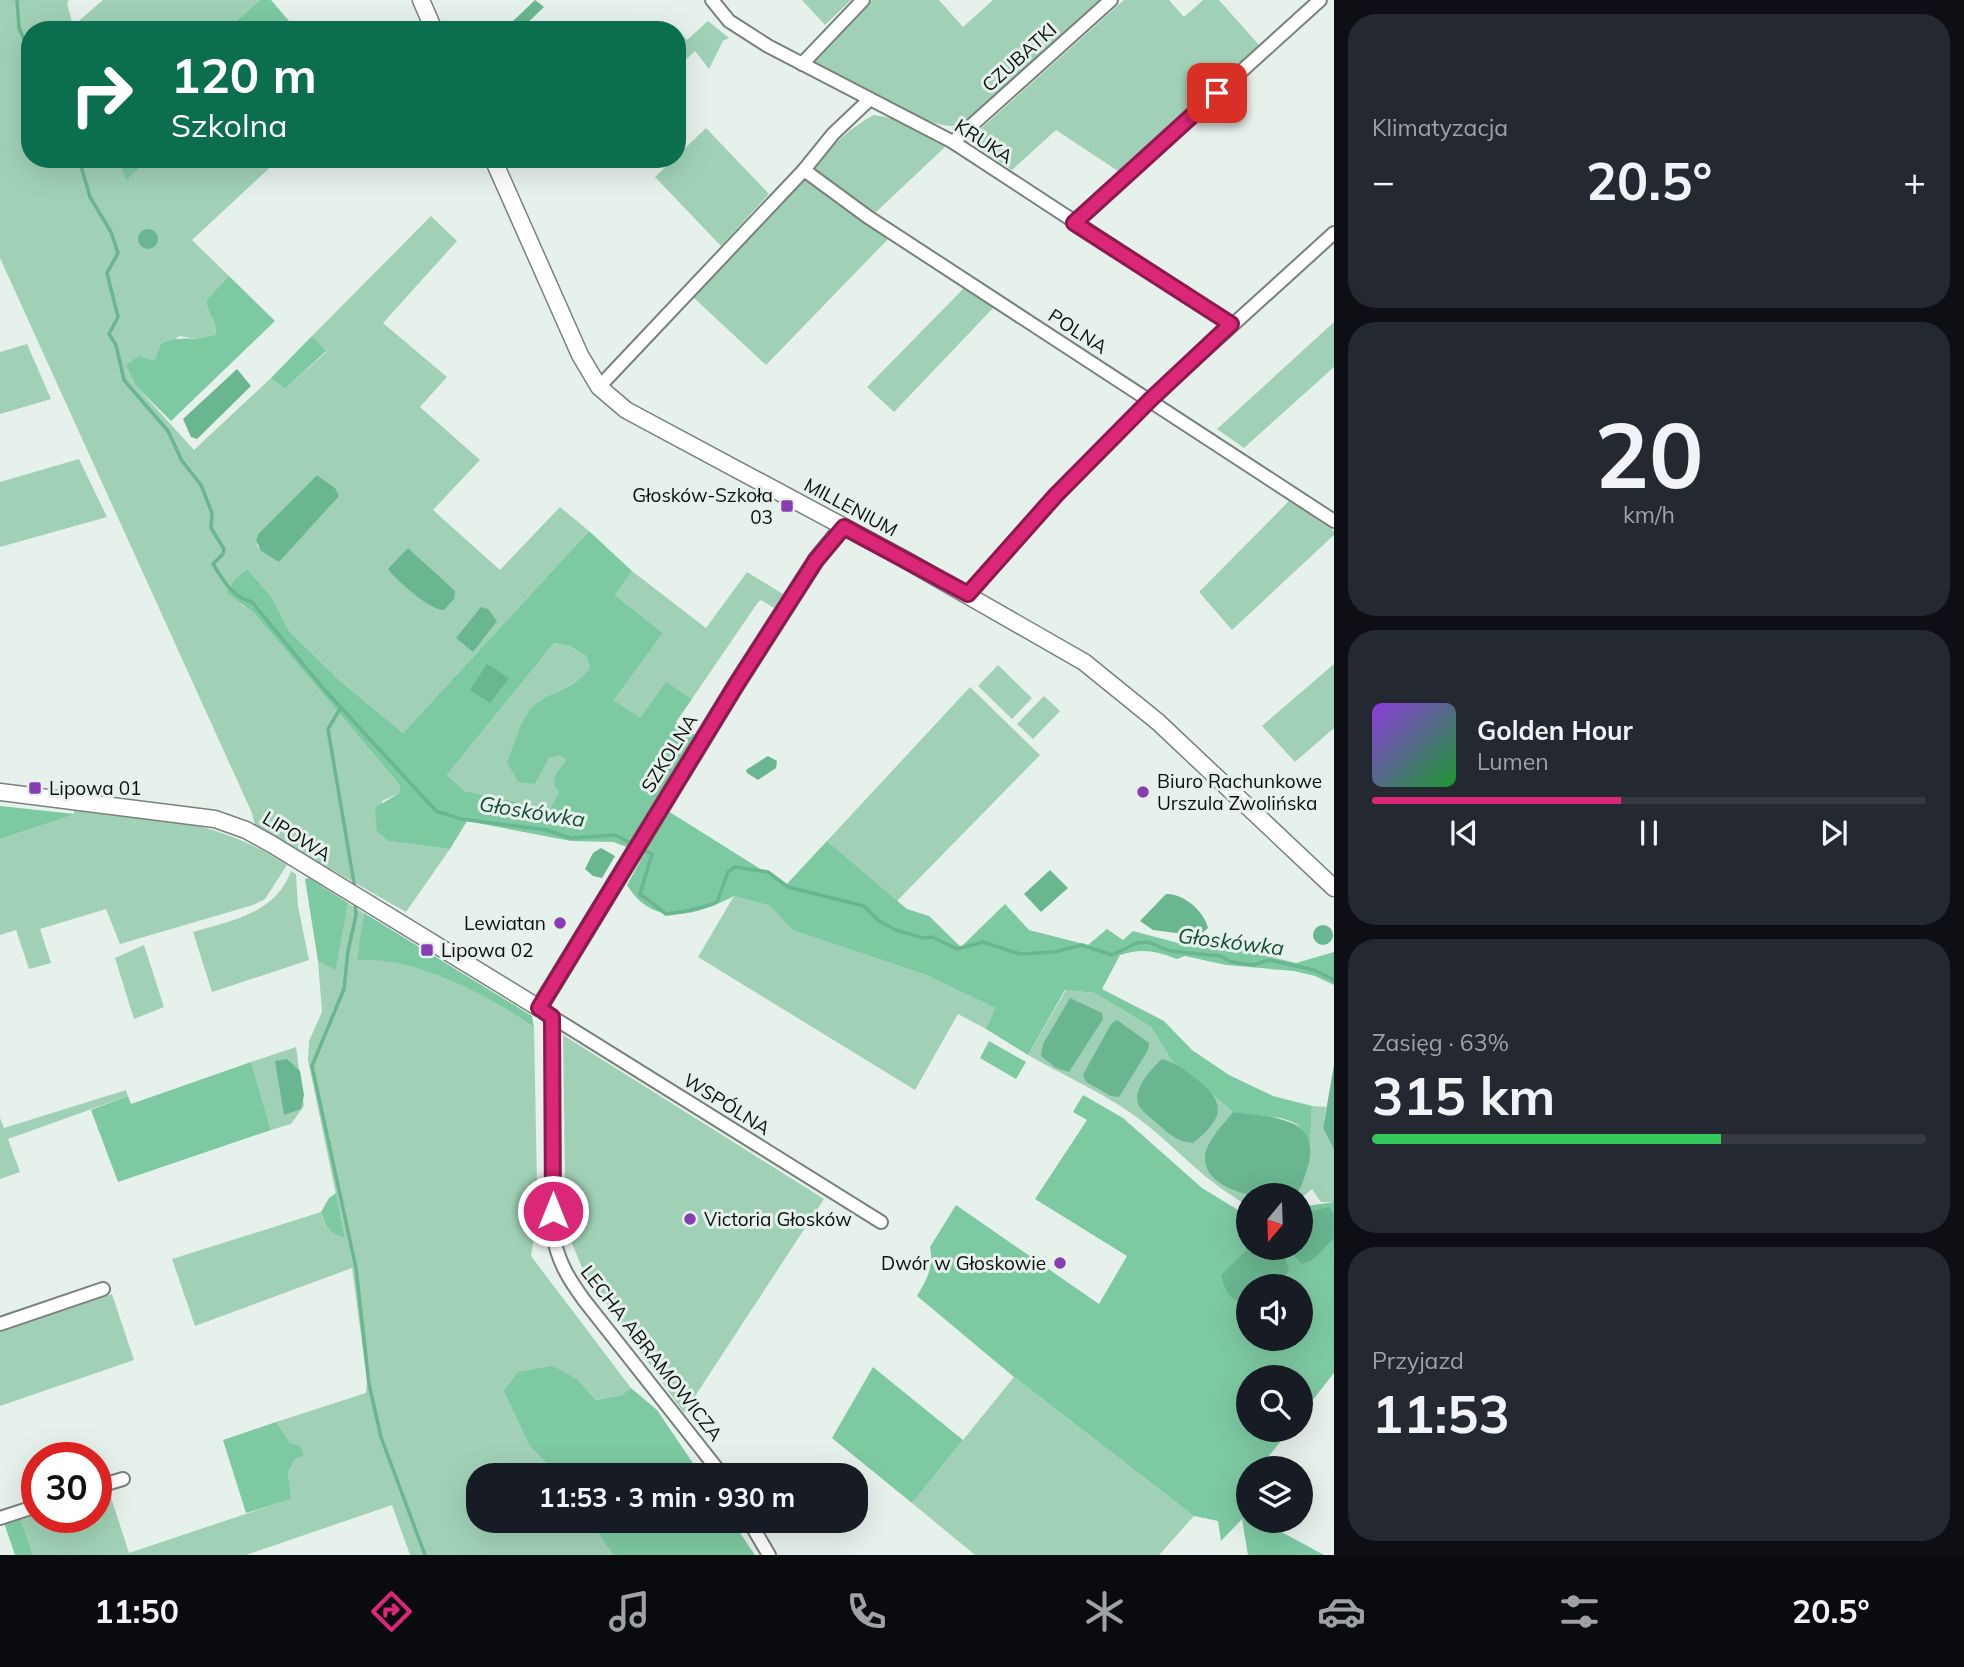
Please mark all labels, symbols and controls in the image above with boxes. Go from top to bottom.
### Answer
street label: CZUBATKI [977,17,1061,97]
text: 120 m [171,44,317,105]
icon: right [56,49,147,140]
pin [1187,63,1247,123]
icon: arrive [1198,74,1236,112]
text: Szkolna [171,105,287,145]
street label: KRUKA [950,113,1018,169]
text: Klimatyzacja [1372,113,1508,142]
text: 20.5° [1586,148,1712,213]
text: − [1372,157,1395,205]
text: + [1903,157,1926,205]
street label: POLNA [1044,303,1112,359]
text: 20 [1594,397,1704,511]
street label: MILLENIUM [800,472,902,542]
place label: Głosków-Szkoła 03 [632,483,773,529]
marker: Głosków-Szkoła 03 [779,498,795,514]
text: km/h [1623,500,1675,529]
street label: SZKOLNA [636,709,702,797]
text: Golden Hour [1477,714,1633,747]
text: Lumen [1477,747,1549,776]
place label: Biuro Rachunkowe Urszula Zwolińska [1157,769,1322,815]
place label: Lipowa 01 [49,776,141,800]
marker: Lipowa 01 [27,780,43,796]
marker: Biuro Rachunkowe Urszula Zwolińska [1135,784,1151,800]
water label: Głoskówka [477,790,587,832]
street label: LIPOWA [258,806,336,866]
icon: previous [1445,814,1483,852]
icon: pause [1630,814,1668,852]
icon: next [1815,814,1853,852]
place label: Lewiatan [464,911,546,935]
marker: Lewiatan [552,915,568,931]
water label: Głoskówka [1177,922,1286,960]
place label: Lipowa 02 [441,938,533,962]
marker: Lipowa 02 [419,942,435,958]
text: Zasięg · 63% [1372,1028,1509,1057]
text: 315 km [1372,1063,1555,1128]
street label: WSPÓLNA [679,1068,775,1140]
position arrow [516,1174,590,1248]
north arrow [1236,1183,1312,1260]
map controls [1236,1183,1313,1533]
place label: Victoria Głosków [704,1207,852,1231]
marker: Victoria Głosków [682,1211,698,1227]
place label: Dwór w Głoskowie [881,1251,1046,1275]
marker: Dwór w Głoskowie [1052,1255,1068,1271]
street label: LECHA ABRAMOWICZA [576,1260,728,1446]
button: sound [1236,1274,1313,1351]
text: Przyjazd [1372,1346,1464,1375]
button: search [1236,1365,1313,1442]
text: 11:53 [1372,1381,1510,1446]
speed limit sign: 30 [21,1442,112,1533]
button: layers [1236,1456,1313,1533]
text: 11:53 · 3 min · 930 m [539,1481,795,1514]
icon: directions [367,1587,416,1636]
icon: music [605,1587,654,1636]
icon: phone [842,1587,891,1636]
icon: climate [1080,1587,1129,1636]
icon: car [1317,1587,1366,1636]
icon: filters [1555,1587,1604,1636]
text: 11:50 [94,1591,179,1631]
text: 20.5° [1792,1591,1870,1631]

